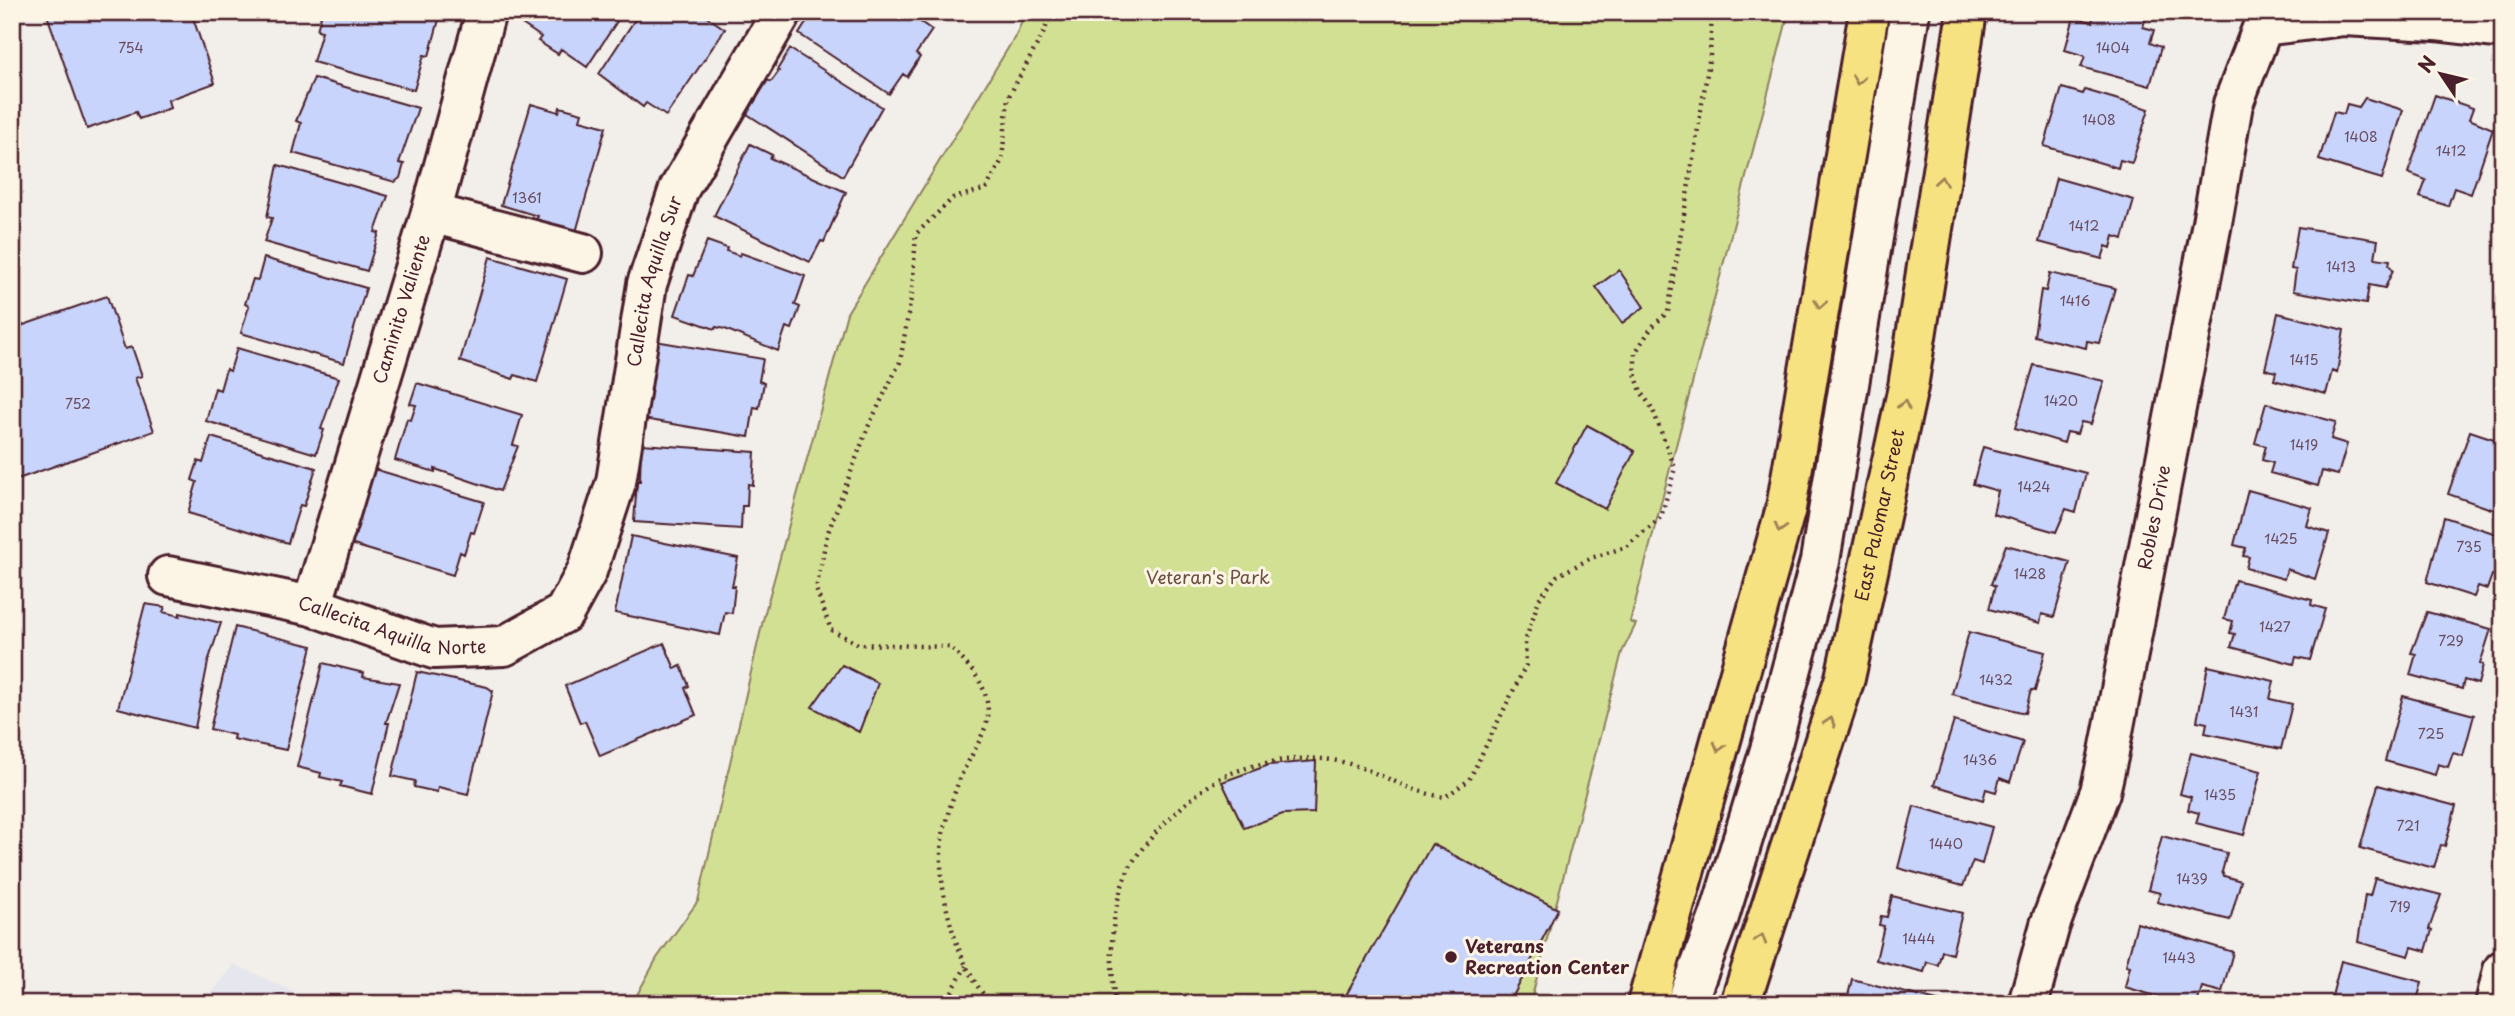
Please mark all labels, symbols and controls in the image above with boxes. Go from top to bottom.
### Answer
house number: 754 [118,37,144,58]
house number: 1404 [2096,37,2130,58]
north arrow [2406,38,2476,108]
text: N [2410,49,2442,78]
one-way arrow [1851,74,1866,85]
house number: 1408 [2082,109,2116,130]
house number: 1408 [2344,126,2378,147]
house number: 1412 [2436,140,2466,161]
one-way arrow [1933,175,1948,187]
house number: 1361 [512,187,542,208]
street label: Callecita Aquilla Sur [619,191,688,369]
house number: 1412 [2069,215,2099,236]
street label: Caminito Valiente [365,230,436,387]
house number: 1413 [2326,256,2356,277]
house number: 1416 [2060,290,2090,311]
one-way arrow [1813,298,1828,310]
house number: 1415 [2289,349,2319,370]
house number: 1420 [2044,390,2078,411]
house number: 752 [65,393,91,414]
one-way arrow [1896,399,1911,411]
street label: East Palomar Street [1847,426,1911,604]
house number: 1419 [2290,434,2318,455]
street label: Robles Drive [2130,463,2177,572]
house number: 1424 [2018,476,2050,497]
one-way arrow [1774,522,1788,534]
house number: 1425 [2264,528,2298,549]
house number: 735 [2456,536,2482,557]
park label: Veteran's Park [1146,563,1270,590]
house number: 1428 [2014,563,2046,584]
street label: Callecita Aquilla Norte [296,589,487,661]
house number: 1427 [2259,616,2291,637]
house number: 729 [2438,630,2464,651]
house number: 1432 [1979,669,2013,690]
house number: 1431 [2230,701,2258,722]
one-way arrow [1822,716,1837,728]
house number: 725 [2418,723,2444,744]
one-way arrow [1713,741,1727,753]
house number: 1436 [1963,749,1997,770]
house number: 1435 [2204,784,2236,805]
house number: 721 [2397,815,2419,836]
house number: 1440 [1929,833,1963,854]
house number: 1439 [2176,868,2208,889]
house number: 719 [2389,896,2411,917]
house number: 1444 [1902,928,1936,949]
place label: Veterans Recreation Center [1465,932,1630,980]
one-way arrow [1753,933,1767,945]
house number: 1443 [2162,947,2196,968]
marker: Veterans Recreation Center [1443,949,1459,965]

